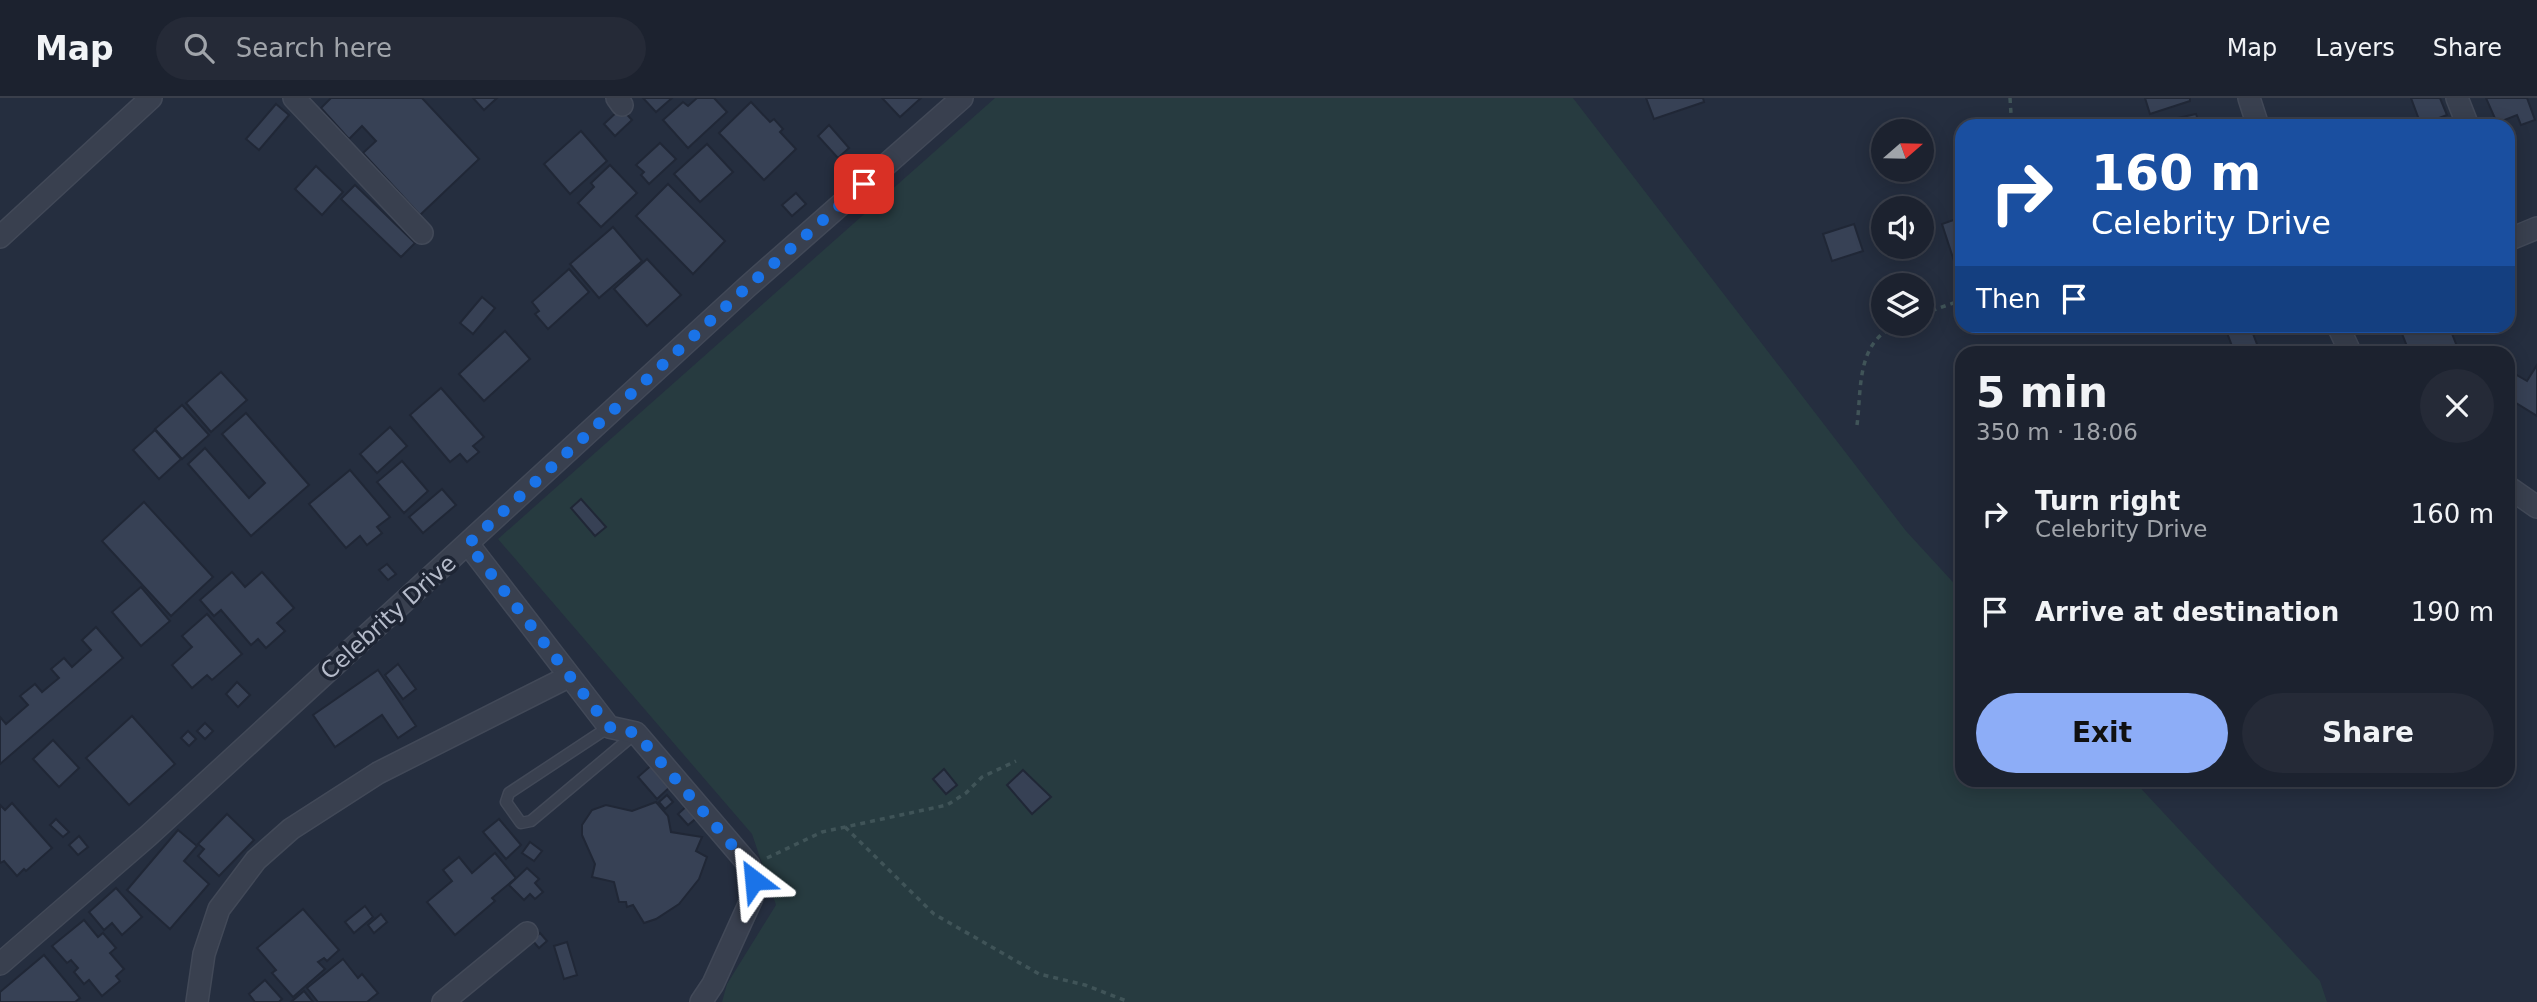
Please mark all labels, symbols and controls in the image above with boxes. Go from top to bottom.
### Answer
search box [156,17,646,80]
text: Map [35,29,114,68]
icon: search [180,29,218,67]
text: Search here [236,33,392,63]
text: Map [2227,34,2277,62]
text: Layers [2315,34,2395,62]
text: Share [2433,34,2502,62]
north arrow [1871,119,1934,182]
map controls [1871,119,1934,336]
text: 160 m [2091,145,2261,202]
icon: right [1976,147,2067,238]
pin [834,154,894,214]
icon: arrive [845,165,883,203]
button: sound [1871,196,1934,259]
text: Celebrity Drive [2091,204,2331,242]
button: layers [1871,273,1934,336]
icon: arrive [2055,280,2093,318]
text: Then [1976,284,2041,314]
text: 5 min [1976,368,2108,417]
button: close [2420,369,2494,443]
text: 350 m · 18:06 [1976,419,2138,445]
text: Turn right [2035,486,2180,516]
icon: right [1976,495,2014,533]
text: 160 m [2411,499,2494,529]
text: Celebrity Drive [2035,516,2207,542]
street label: Celebrity Drive [315,550,461,684]
icon: arrive [1976,593,2014,631]
text: Arrive at destination [2035,597,2339,627]
text: 190 m [2411,597,2494,627]
button: Exit [1976,693,2228,773]
button: Share [2242,693,2494,773]
position arrow [717,843,791,917]

